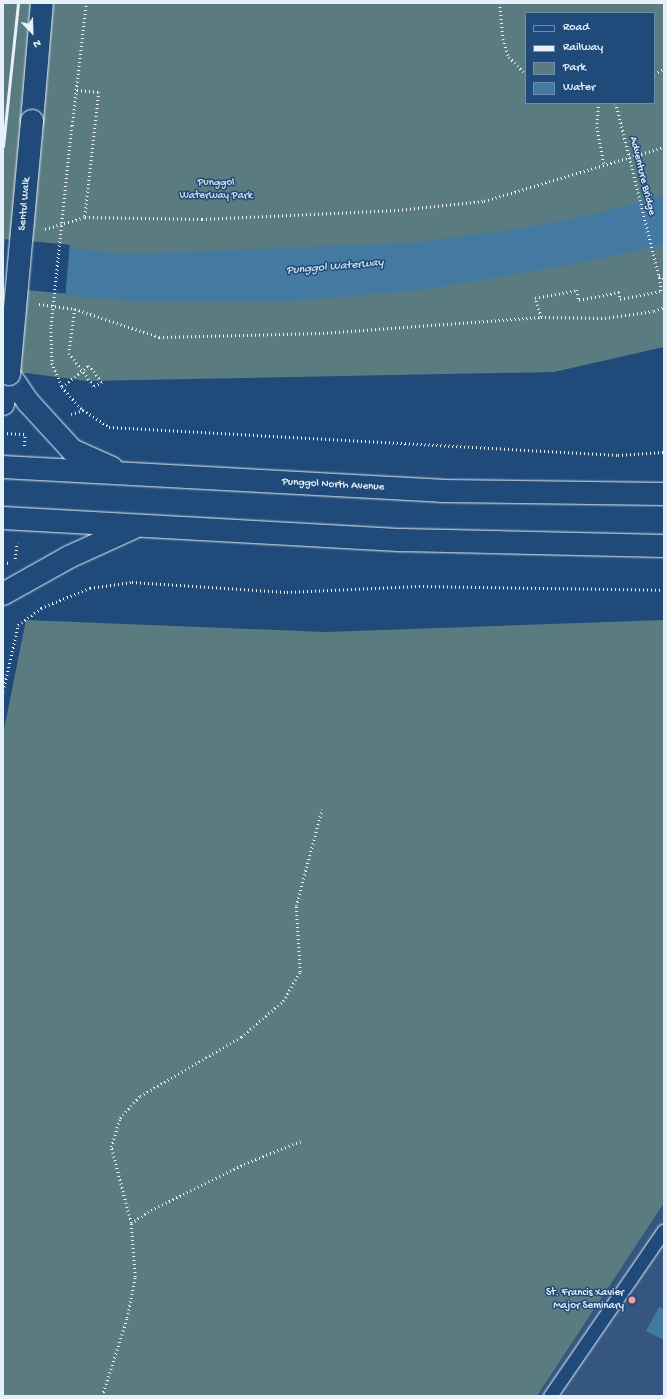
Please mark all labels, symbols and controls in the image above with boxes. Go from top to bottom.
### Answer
north arrow [12,12,52,52]
legend [525,12,655,104]
text: Road [563,21,589,35]
text: N [31,36,42,50]
text: Railway [563,41,603,55]
text: Park [563,61,586,75]
text: Water [563,81,595,95]
street label: Adventure Bridge [626,135,658,217]
street label: Sentul Walk [16,177,34,231]
park label: Punggol Waterway Park [179,177,253,203]
water label: Punggol Waterway [286,257,384,279]
street label: Punggol North Avenue [281,476,385,494]
place label: St. Francis Xavier Major Seminary [546,1287,624,1313]
marker: St. Francis Xavier Major Seminary [627,1295,637,1305]

